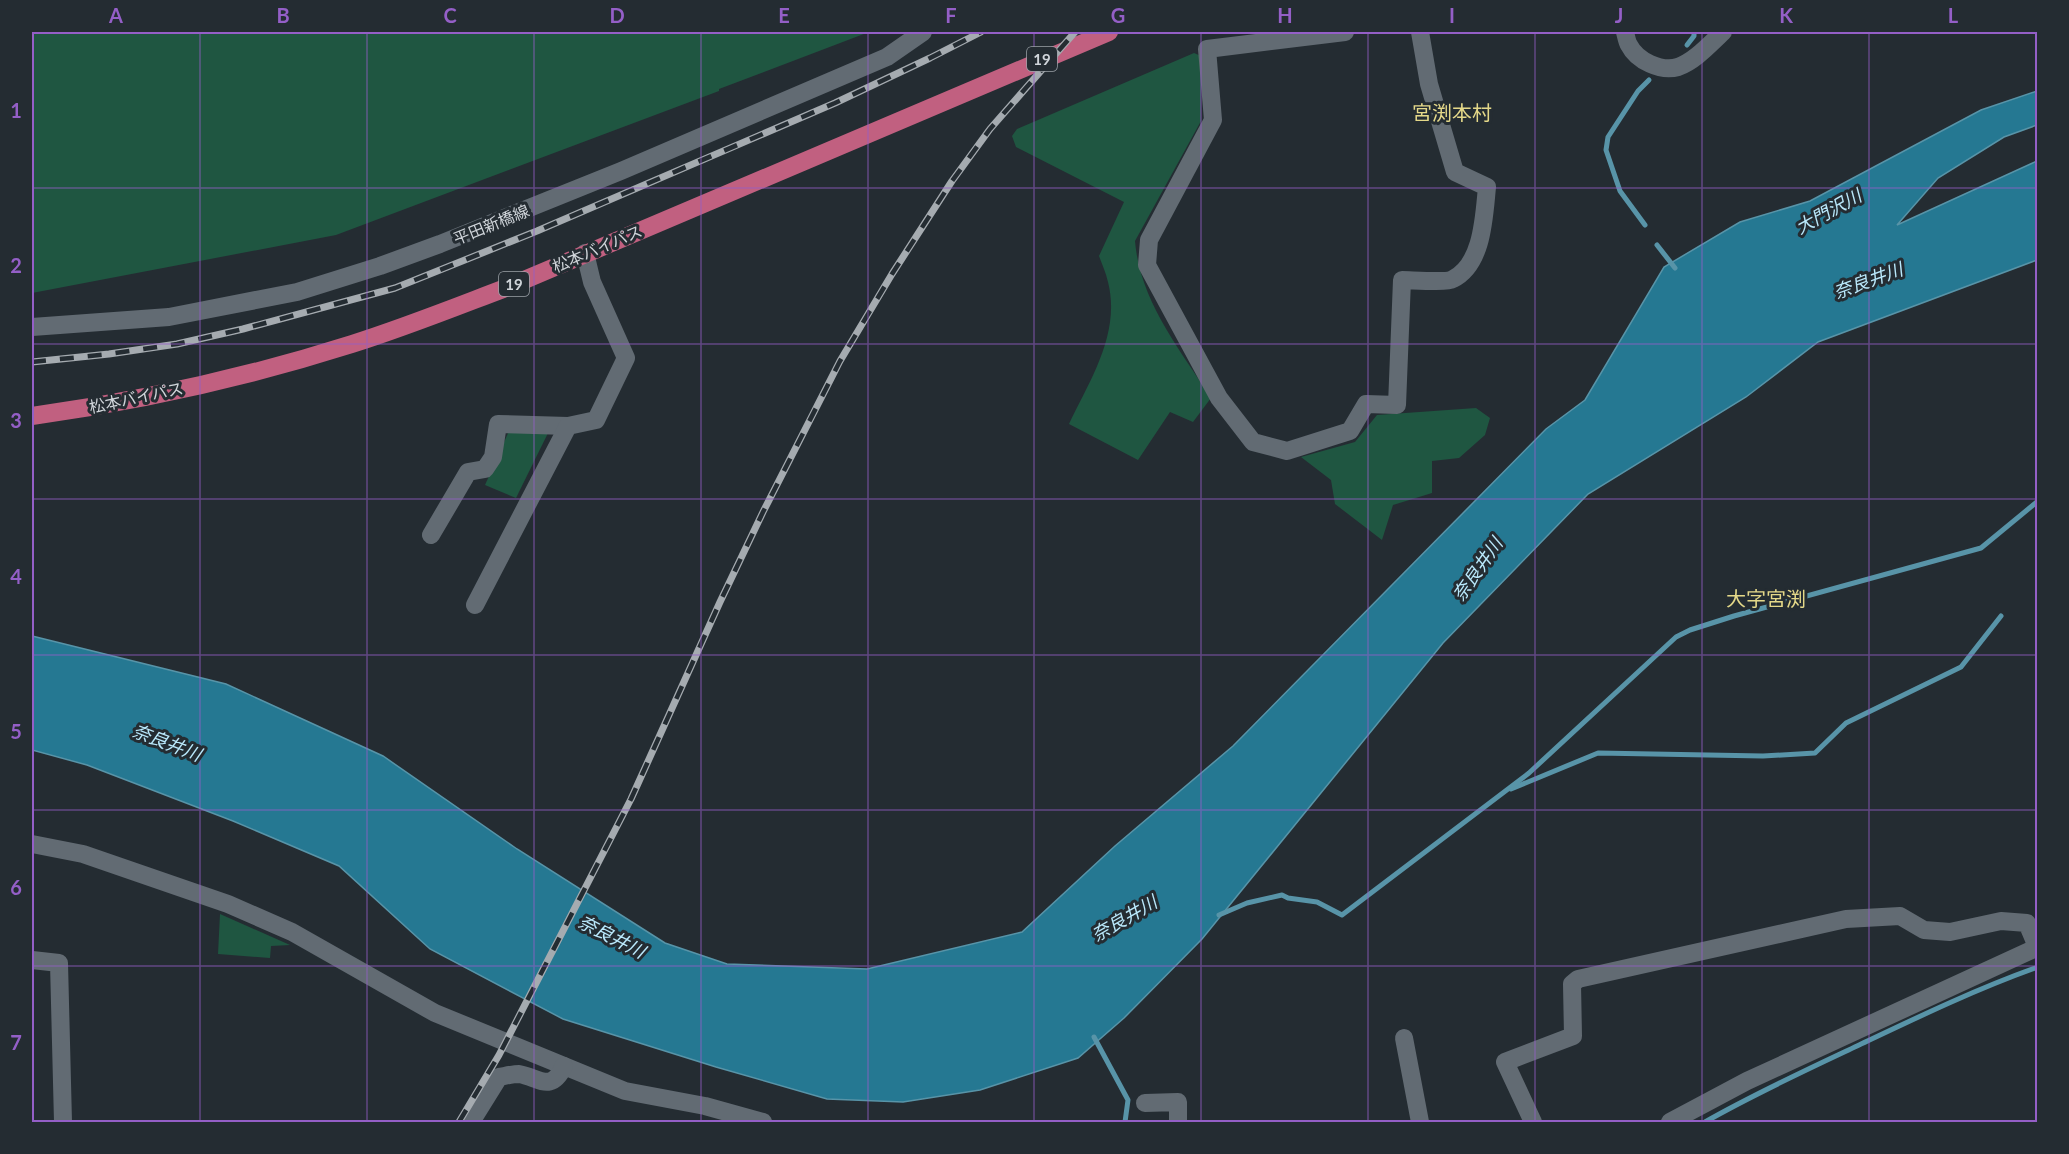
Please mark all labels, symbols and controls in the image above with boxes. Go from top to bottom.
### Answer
text: A [108,3,123,27]
text: B [276,3,290,27]
text: C [443,3,457,27]
text: D [609,3,625,27]
text: E [778,3,790,27]
text: F [945,3,957,27]
text: G [1111,3,1125,27]
text: H [1277,3,1293,27]
text: I [1449,3,1455,27]
text: J [1615,3,1623,27]
text: K [1779,3,1793,27]
text: L [1948,3,1959,27]
road number: 19 [1027,47,1057,71]
text: 1 [10,98,22,122]
district label: 宮渕本村 [1412,100,1492,124]
water label: 大門沢川 [1791,183,1867,238]
street label: 平田新橋線 [450,200,532,248]
street label: 松本バイパス [549,221,645,275]
text: 2 [10,253,22,277]
water label: 奈良井川 [1830,257,1907,303]
road number: 19 [499,272,529,296]
street label: 松本バイパス [87,378,185,416]
text: 3 [10,408,22,432]
water label: 奈良井川 [1447,532,1508,605]
text: 4 [10,564,22,588]
district label: 大字宮渕 [1726,586,1806,610]
text: 5 [10,719,22,743]
water label: 奈良井川 [129,719,206,766]
text: 6 [10,875,22,899]
water label: 奈良井川 [1087,889,1162,946]
water label: 奈良井川 [575,910,651,963]
text: 7 [10,1030,22,1054]

